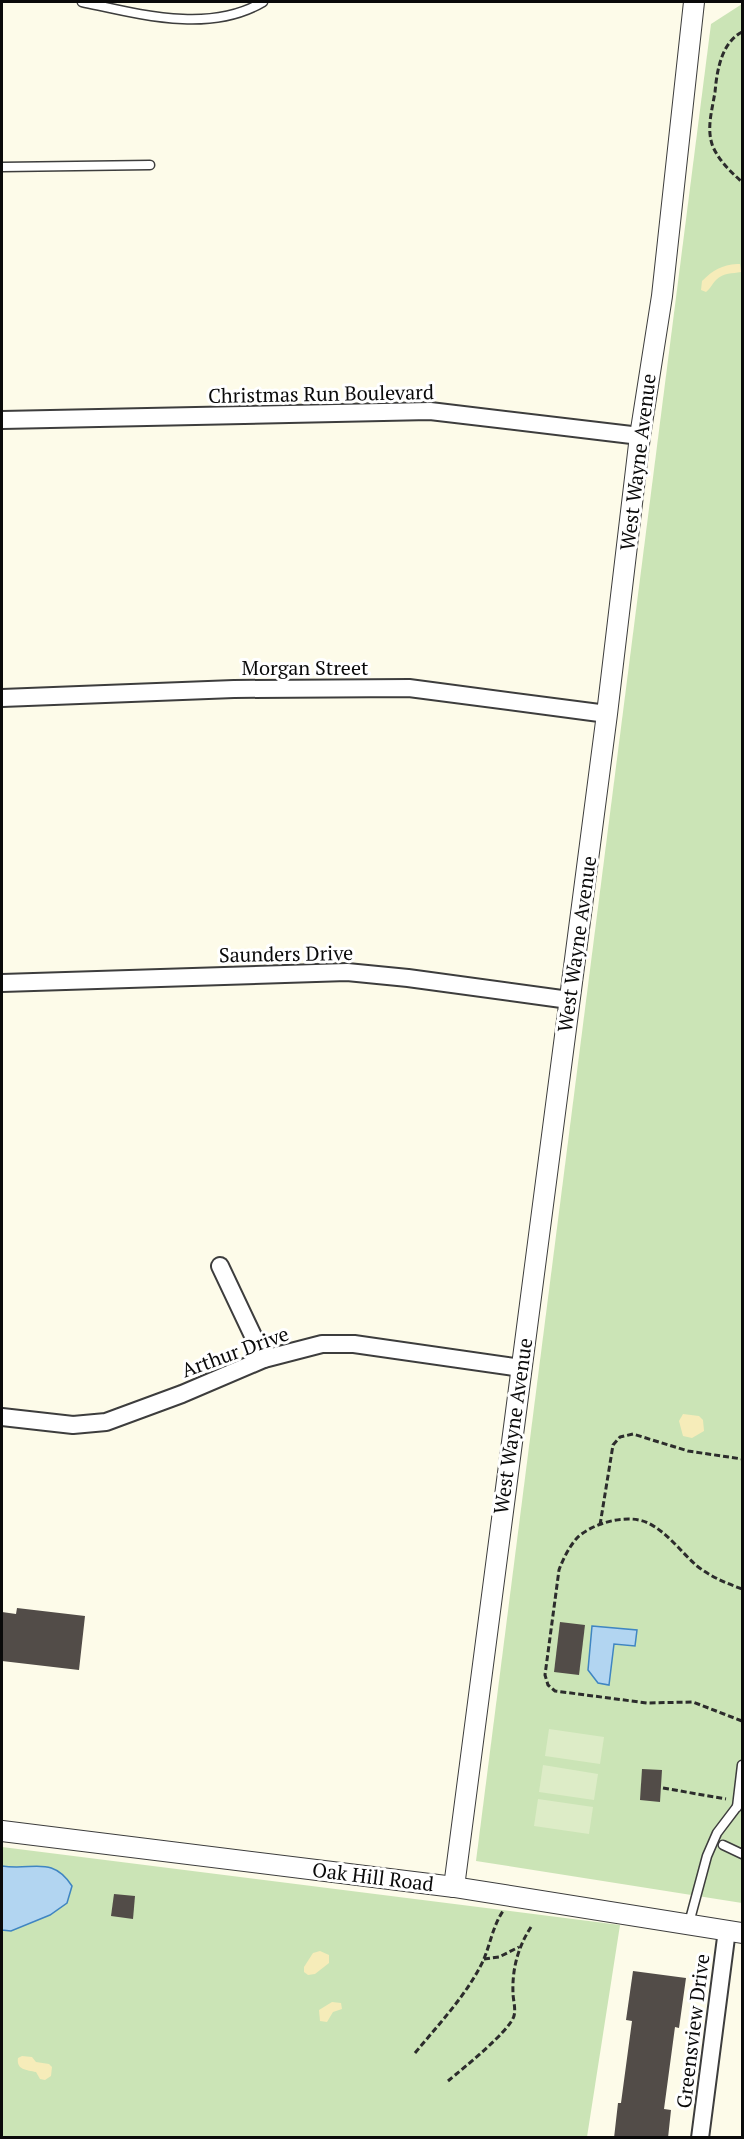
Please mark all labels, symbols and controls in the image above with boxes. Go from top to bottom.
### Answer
street label: West Wayne Avenue [613,372,662,552]
street label: Christmas Run Boulevard [208,378,434,409]
street label: Morgan Street [242,654,369,681]
street label: West Wayne Avenue [551,854,602,1034]
street label: Saunders Drive [219,939,353,968]
street label: Arthur Drive [177,1320,292,1383]
street label: West Wayne Avenue [487,1336,538,1516]
street label: Oak Hill Road [311,1856,435,1897]
street label: Greensview Drive [670,1952,715,2110]

